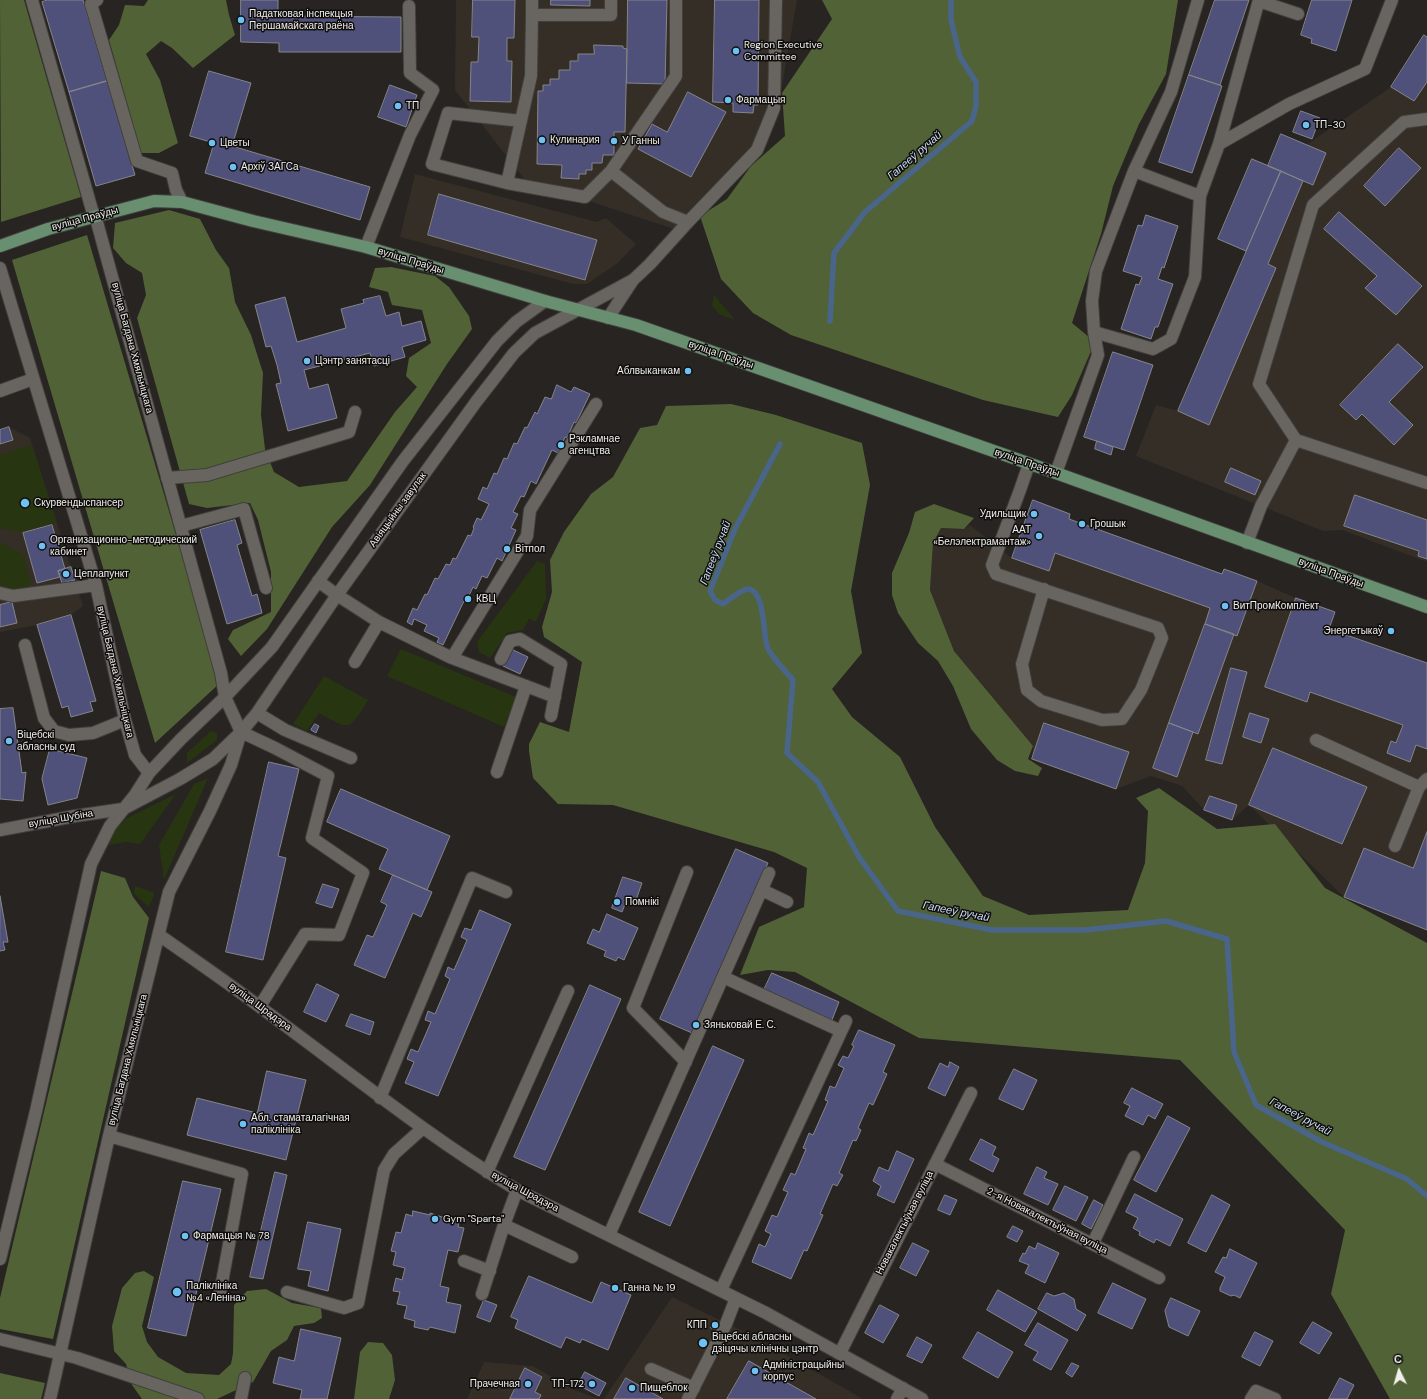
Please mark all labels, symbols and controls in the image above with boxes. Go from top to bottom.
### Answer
place label: Падатковая інспекцыя Першамайскага раёна [249,8,353,32]
marker: Падатковая інспекцыя Першамайскага раёна [236,15,246,25]
place label: Region Executive Committee [744,39,822,62]
marker: Region Executive Committee [731,46,741,56]
place label: Фармацыя [736,94,785,106]
marker: Фармацыя [723,95,733,105]
place label: ТП [406,100,419,112]
marker: ТП [393,101,403,111]
place label: ТП-30 [1314,119,1345,131]
marker: ТП-30 [1301,120,1311,130]
water label: Гапееў ручай [885,129,945,183]
place label: Кулинария [550,134,600,146]
marker: Кулинария [537,135,547,145]
place label: У Ганны [622,135,660,147]
marker: У Ганны [609,136,619,146]
place label: Цветы [220,137,250,149]
marker: Цветы [207,138,217,148]
place label: Архіў ЗАГСа [241,161,299,173]
marker: Архіў ЗАГСа [228,162,238,172]
street label: вуліца Праўды [51,204,119,234]
street label: вуліца Праўды [377,245,445,277]
street label: вуліца Багдана Хмяльніцкага [109,281,155,415]
street label: вуліца Праўды [687,338,755,372]
place label: Цэнтр занятасці [315,355,390,367]
marker: Цэнтр занятасці [302,356,312,366]
place label: Аблвыканкам [617,365,680,377]
marker: Аблвыканкам [683,366,693,376]
place label: Рэкламнае агенцтва [569,433,620,456]
marker: Рэкламнае агенцтва [556,440,566,450]
street label: вуліца Праўды [993,446,1061,480]
street label: Авіяцыйны завулак [367,470,429,550]
marker: Скурвендыспансер [19,497,31,509]
place label: Скурвендыспансер [34,497,123,509]
place label: Удильщик [980,508,1026,520]
marker: Удильщик [1029,509,1039,519]
place label: Грошык [1090,518,1126,530]
water label: Гапееў ручай [698,519,734,587]
marker: Грошык [1077,519,1087,529]
place label: ААТ «Белэлектрамантаж» [933,524,1031,548]
marker: ААТ «Белэлектрамантаж» [1034,531,1044,541]
place label: Организационно-методический кабинет [50,534,197,558]
marker: Организационно-методический кабинет [37,541,47,551]
place label: Вітпол [515,543,545,555]
marker: Вітпол [502,544,512,554]
street label: вуліца Праўды [1297,556,1365,590]
place label: Цеплапункт [74,568,129,580]
marker: Цеплапункт [61,569,71,579]
place label: КВЦ [476,593,496,605]
marker: КВЦ [463,594,473,604]
place label: ВитПромКомплект [1233,600,1319,612]
marker: ВитПромКомплект [1220,601,1230,611]
street label: вуліца Багдана Хмяльніцкага [94,605,136,739]
place label: Энергетыкаў [1324,625,1383,637]
marker: Энергетыкаў [1386,626,1396,636]
place label: Віцебскі абласны суд [17,729,75,752]
marker: Віцебскі абласны суд [4,736,14,746]
street label: вуліца Шубіна [28,807,94,831]
place label: Помнікі [625,896,659,908]
marker: Помнікі [612,897,622,907]
water label: Гапееў ручай [922,899,990,925]
street label: вуліца Шрадэра [226,980,294,1034]
street label: вуліца Багдана Хмяльніцкага [106,993,150,1127]
place label: Зяньковай Е. С. [704,1019,776,1031]
marker: Зяньковай Е. С. [691,1020,701,1030]
water label: Гапееў ручай [1267,1095,1333,1139]
place label: Абл. стаматалагічная паліклініка [251,1112,350,1136]
marker: Абл. стаматалагічная паліклініка [238,1119,248,1129]
street label: вуліца Шрадэра [489,1169,561,1215]
street label: Новакалектыўная вуліца [874,1169,936,1277]
street label: 2-я Новакалектыўная вуліца [985,1185,1109,1257]
place label: Gym "Sparta" [443,1213,504,1225]
marker: Gym "Sparta" [430,1214,440,1224]
place label: Фармацыя № 78 [193,1230,270,1242]
marker: Фармацыя № 78 [180,1231,190,1241]
place label: Паліклініка №4 «Леніна» [186,1280,245,1304]
place label: Ганна № 19 [623,1282,675,1294]
marker: Ганна № 19 [610,1283,620,1293]
marker: Паліклініка №4 «Леніна» [171,1286,183,1298]
place label: КПП [687,1319,707,1331]
marker: КПП [710,1320,720,1330]
place label: Віцебскі абласны дзіцячы клінічны цэнтр [712,1331,818,1354]
marker: Віцебскі абласны дзіцячы клінічны цэнтр [697,1337,709,1349]
north arrow [1379,1351,1419,1391]
text: С [1393,1352,1403,1366]
place label: Адміністрацыйны корпус [763,1359,844,1382]
marker: Адміністрацыйны корпус [750,1366,760,1376]
place label: Прачечная [470,1378,520,1390]
place label: ТП-172 [551,1378,584,1390]
marker: Прачечная [523,1379,533,1389]
marker: ТП-172 [587,1379,597,1389]
place label: Пищеблок [640,1382,688,1394]
marker: Пищеблок [627,1383,637,1393]

